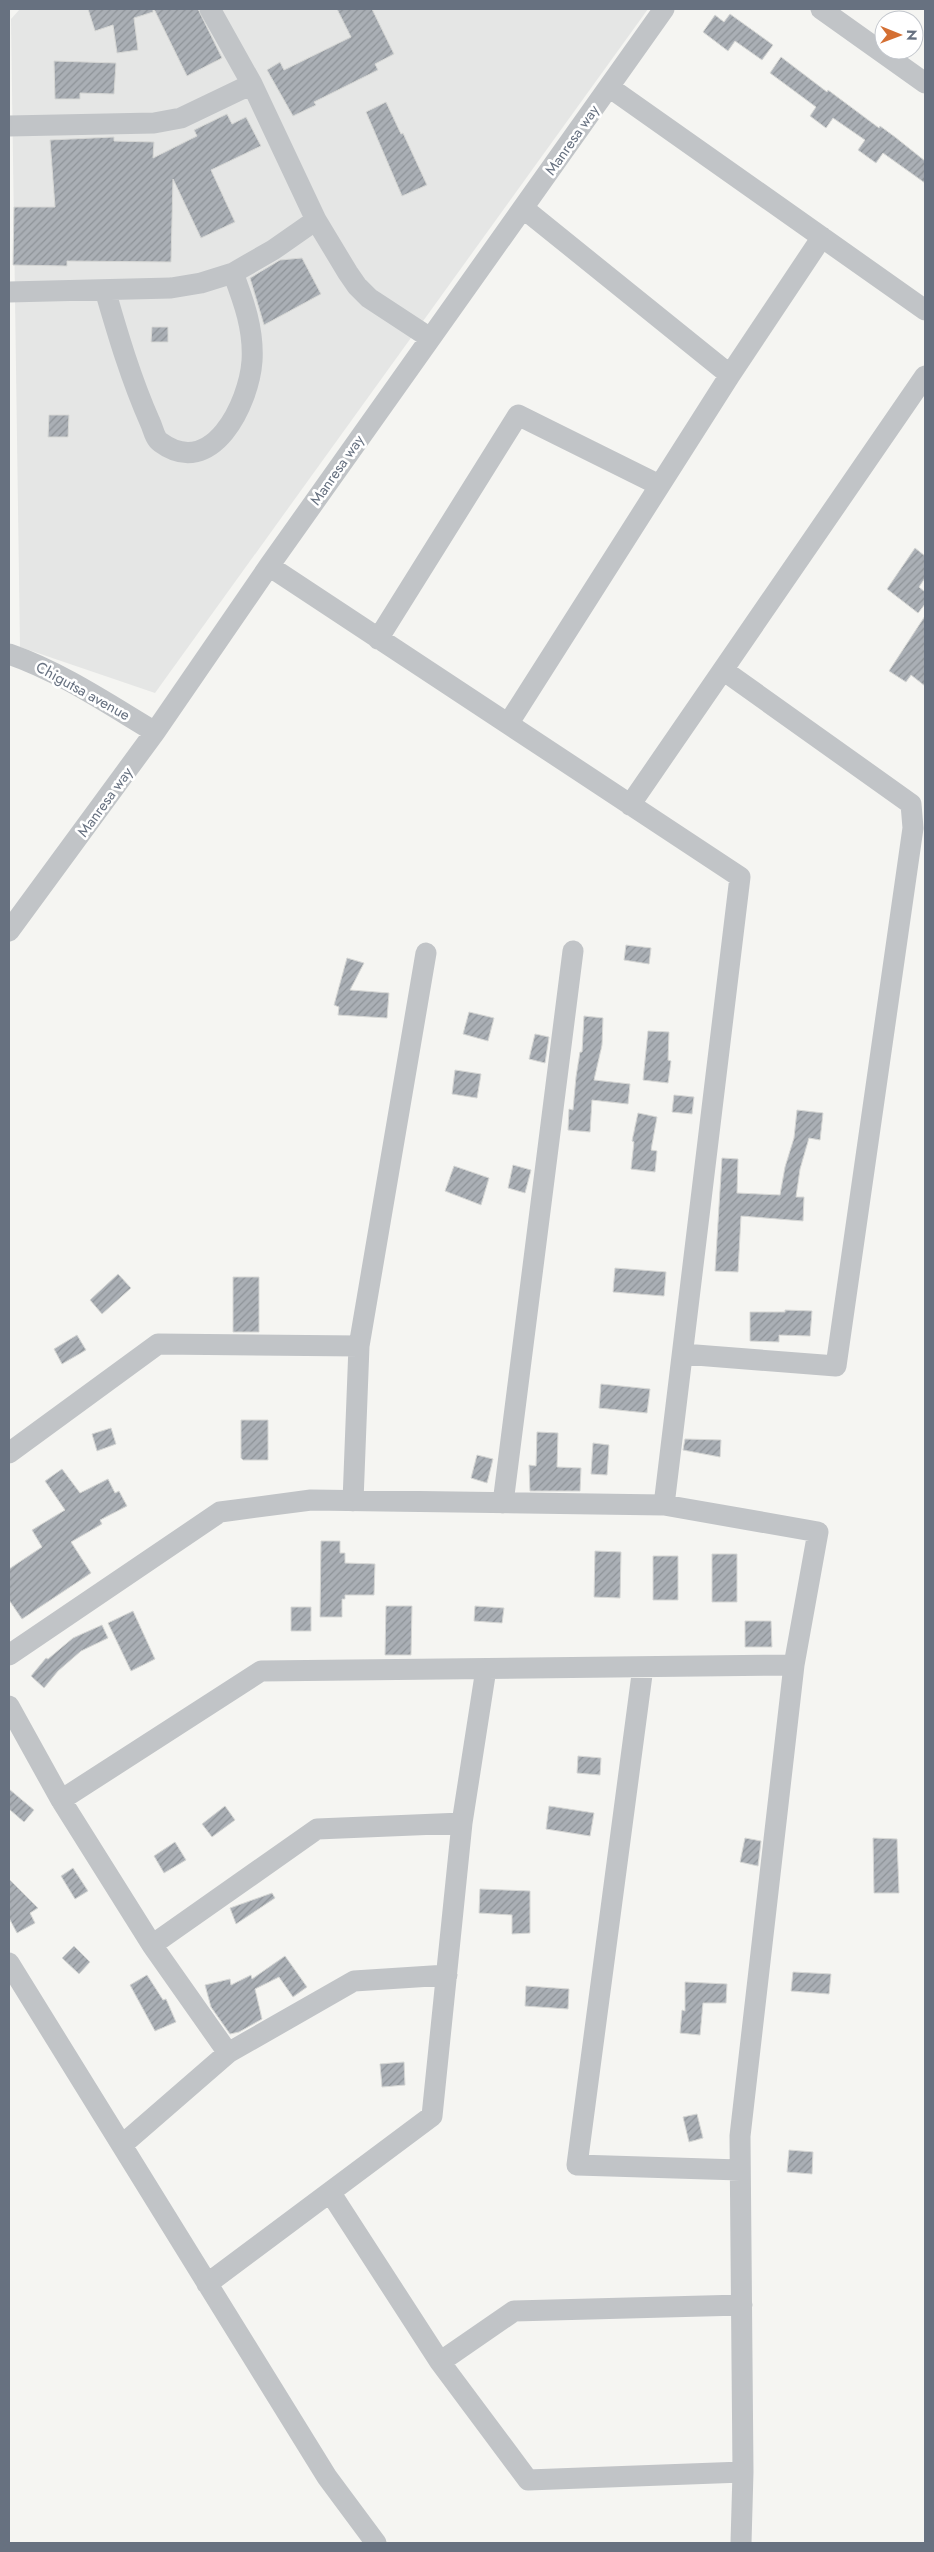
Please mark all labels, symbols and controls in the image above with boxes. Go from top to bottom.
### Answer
north arrow [874,10,924,60]
text: N [902,29,922,41]
street label: Manresa way [540,100,605,180]
street label: Manresa way [305,430,370,510]
street label: Chigutsa avenue [32,656,134,726]
street label: Manresa way [72,762,138,841]

